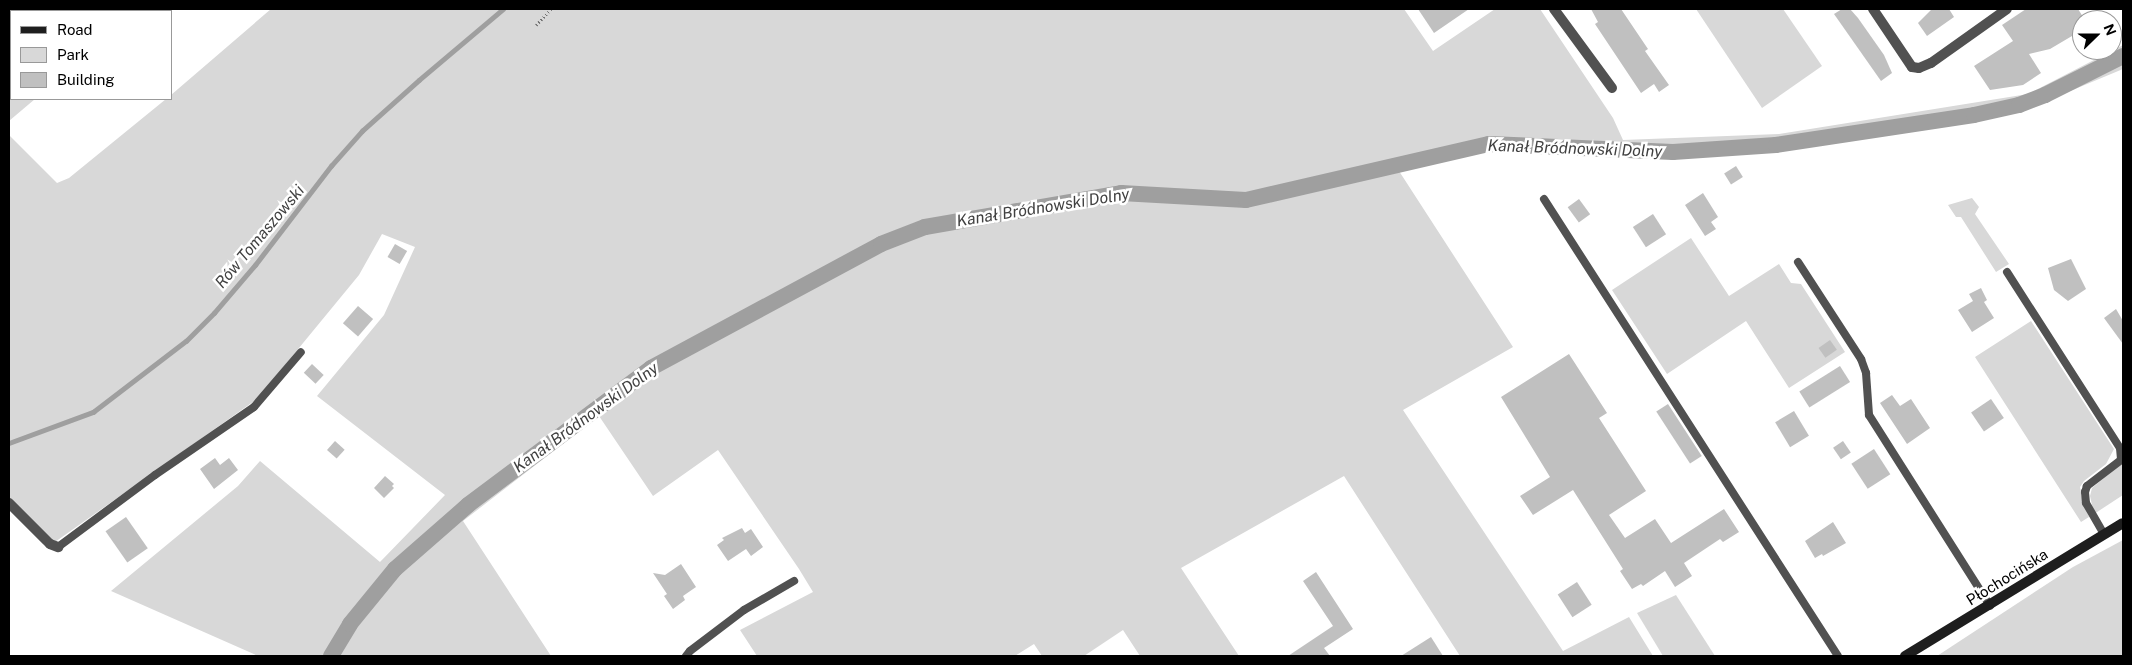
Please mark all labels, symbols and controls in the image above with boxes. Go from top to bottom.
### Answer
legend [10,10,172,100]
north arrow [2072,10,2122,60]
text: Road [57,21,93,38]
text: N [2101,22,2119,38]
text: Park [57,46,89,63]
text: Building [57,71,115,88]
water label: Kanał Bródnowski Dolny [1487,136,1663,162]
water label: Rów Tomaszowski [211,182,309,292]
water label: Kanał Bródnowski Dolny [955,185,1131,231]
water label: Kanał Bródnowski Dolny [510,359,662,477]
street label: Płochocińska [1963,545,2051,609]

